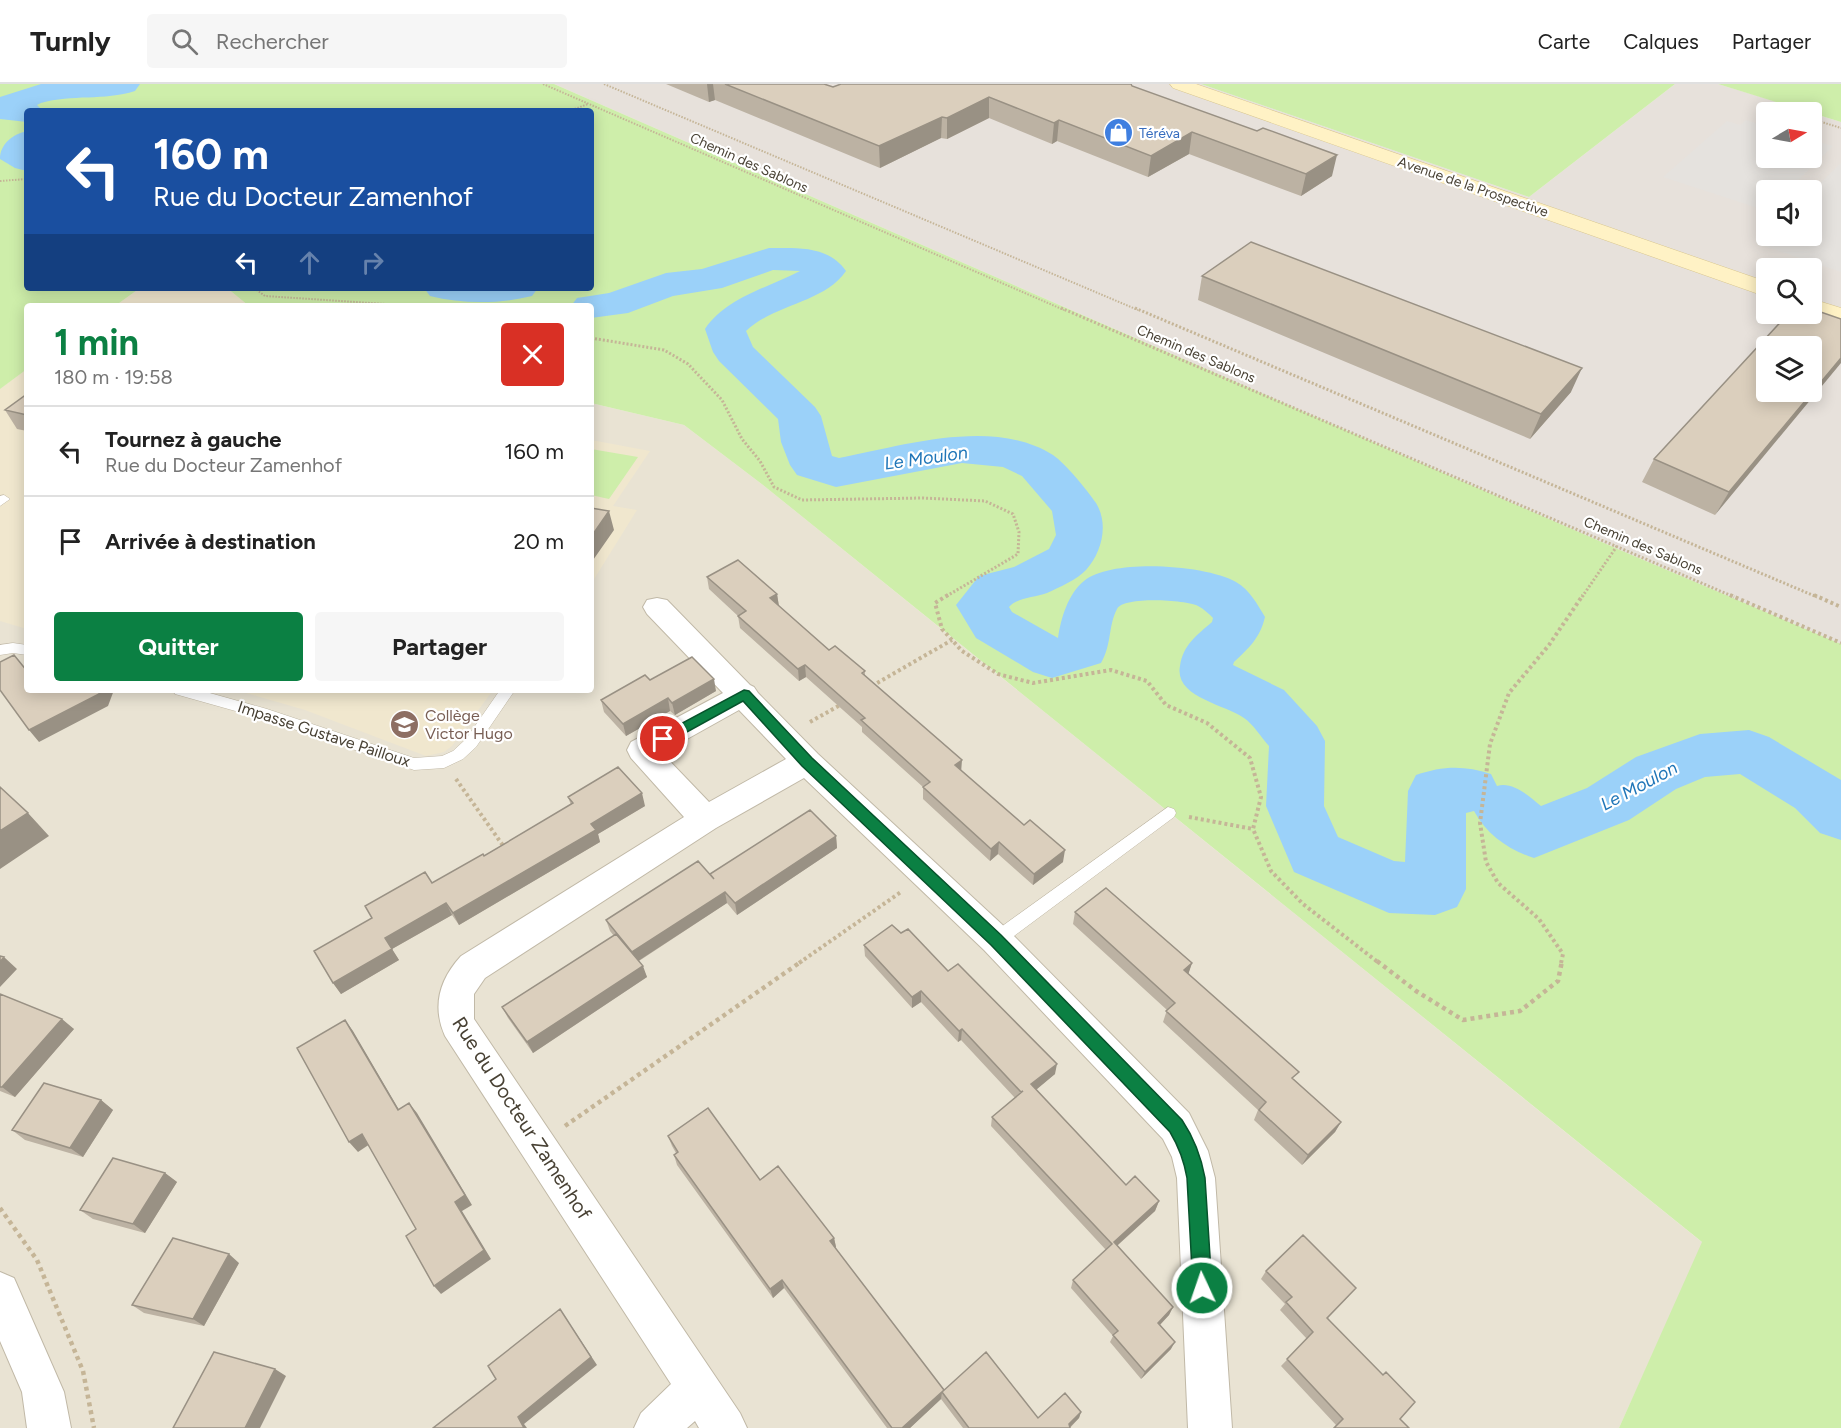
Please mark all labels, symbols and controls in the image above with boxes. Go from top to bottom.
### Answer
search box [147,14,567,68]
text: Turnly [30,24,111,58]
icon: search [168,25,201,58]
text: Rechercher [216,28,329,55]
text: Carte [1538,29,1590,54]
text: Calques [1623,29,1699,54]
text: Partager [1732,29,1811,54]
north arrow [1756,102,1822,168]
map controls [1756,102,1822,402]
shop icon: Téréva [1102,117,1134,149]
place label: Téréva [1139,125,1180,142]
text: 160 m [153,129,269,180]
street label: Chemin des Sablons [687,129,811,197]
icon: left [54,132,132,210]
street label: Avenue de la Prospective [1396,153,1551,221]
text: Rue du Docteur Zamenhof [153,180,473,213]
button: sound [1756,180,1822,246]
icon: left [230,246,263,279]
icon: ahead [293,246,326,279]
icon: right [356,246,389,279]
button: search [1756,258,1822,324]
text: 1 min [54,321,139,364]
street label: Chemin des Sablons [1134,321,1258,387]
button: close [501,323,564,386]
button: layers [1756,336,1822,402]
text: 180 m · 19:58 [54,365,173,389]
text: Tournez à gauche [105,426,281,453]
icon: left [54,435,87,468]
text: 160 m [504,438,564,465]
water label: Le Moulon [883,441,969,475]
text: Rue du Docteur Zamenhof [105,453,342,477]
street label: Chemin des Sablons [1581,513,1705,579]
icon: arrive [54,525,87,558]
text: Arrivée à destination [105,528,316,555]
text: 20 m [513,528,564,555]
button: Quitter [54,612,303,681]
button: Partager [315,612,564,681]
street label: Impasse Gustave Pailloux [235,697,413,771]
place label: Collège Victor Hugo [425,706,513,743]
school or university icon: Collège Victor Hugo [388,708,420,740]
pin [637,713,688,764]
icon: arrive [646,722,679,755]
water label: Le Moulon [1597,757,1681,815]
street label: Rue du Docteur Zamenhof [447,1012,597,1224]
position arrow [1170,1256,1234,1320]

